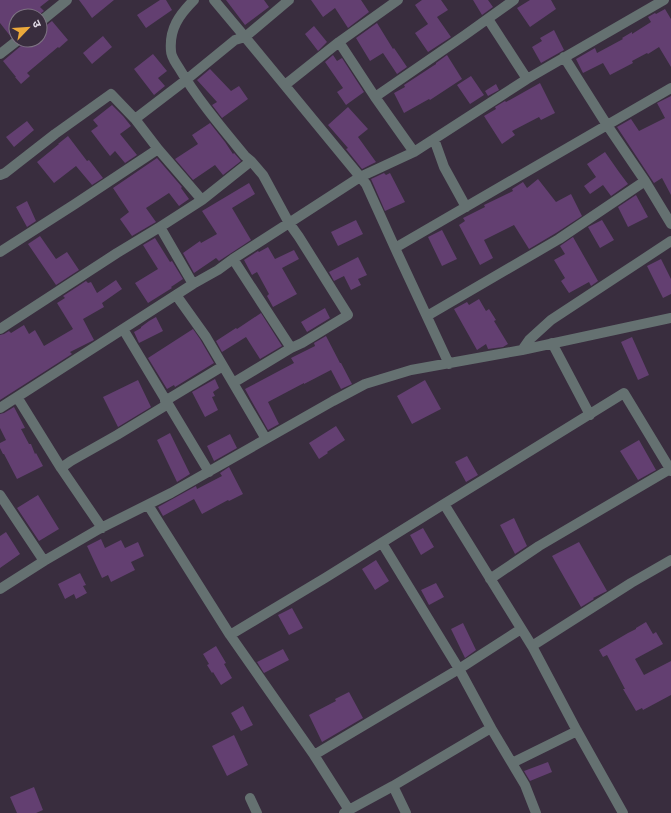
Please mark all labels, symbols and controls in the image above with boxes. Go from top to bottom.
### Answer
north arrow [8,8,48,48]
text: उ [29,18,45,30]

